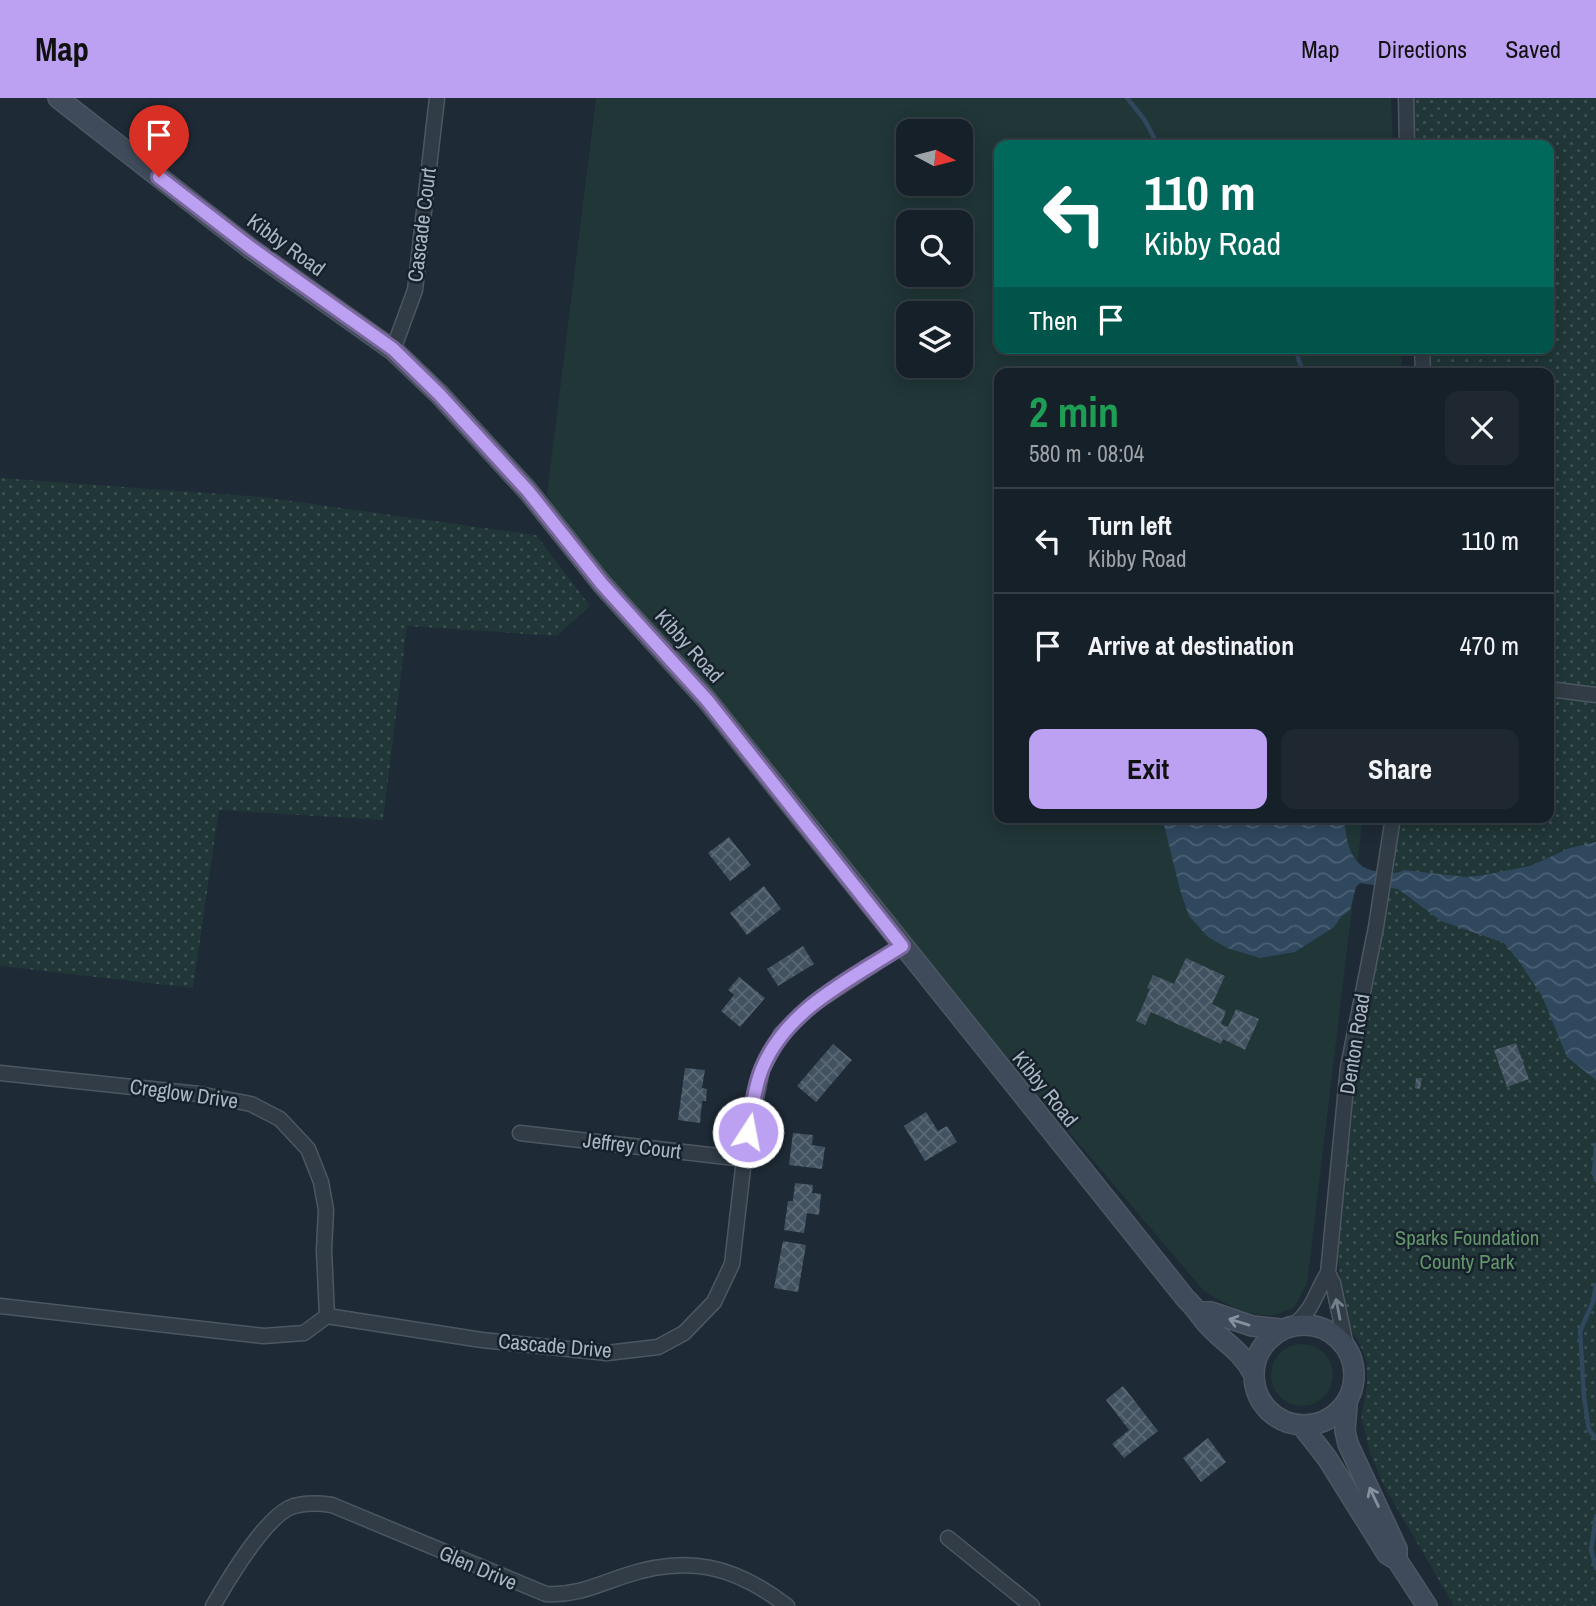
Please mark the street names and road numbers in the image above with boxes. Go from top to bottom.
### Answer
street label: Cascade Court [400,166,443,284]
street label: Kibby Road [241,206,331,283]
street label: Kibby Road [648,603,730,689]
street label: Denton Road [1332,992,1377,1096]
street label: Kibby Road [1006,1045,1085,1133]
street label: Creglow Drive [128,1072,240,1115]
street label: Jeffrey Court [582,1125,683,1166]
street label: Cascade Drive [497,1326,613,1365]
street label: Glen Drive [435,1538,522,1597]

